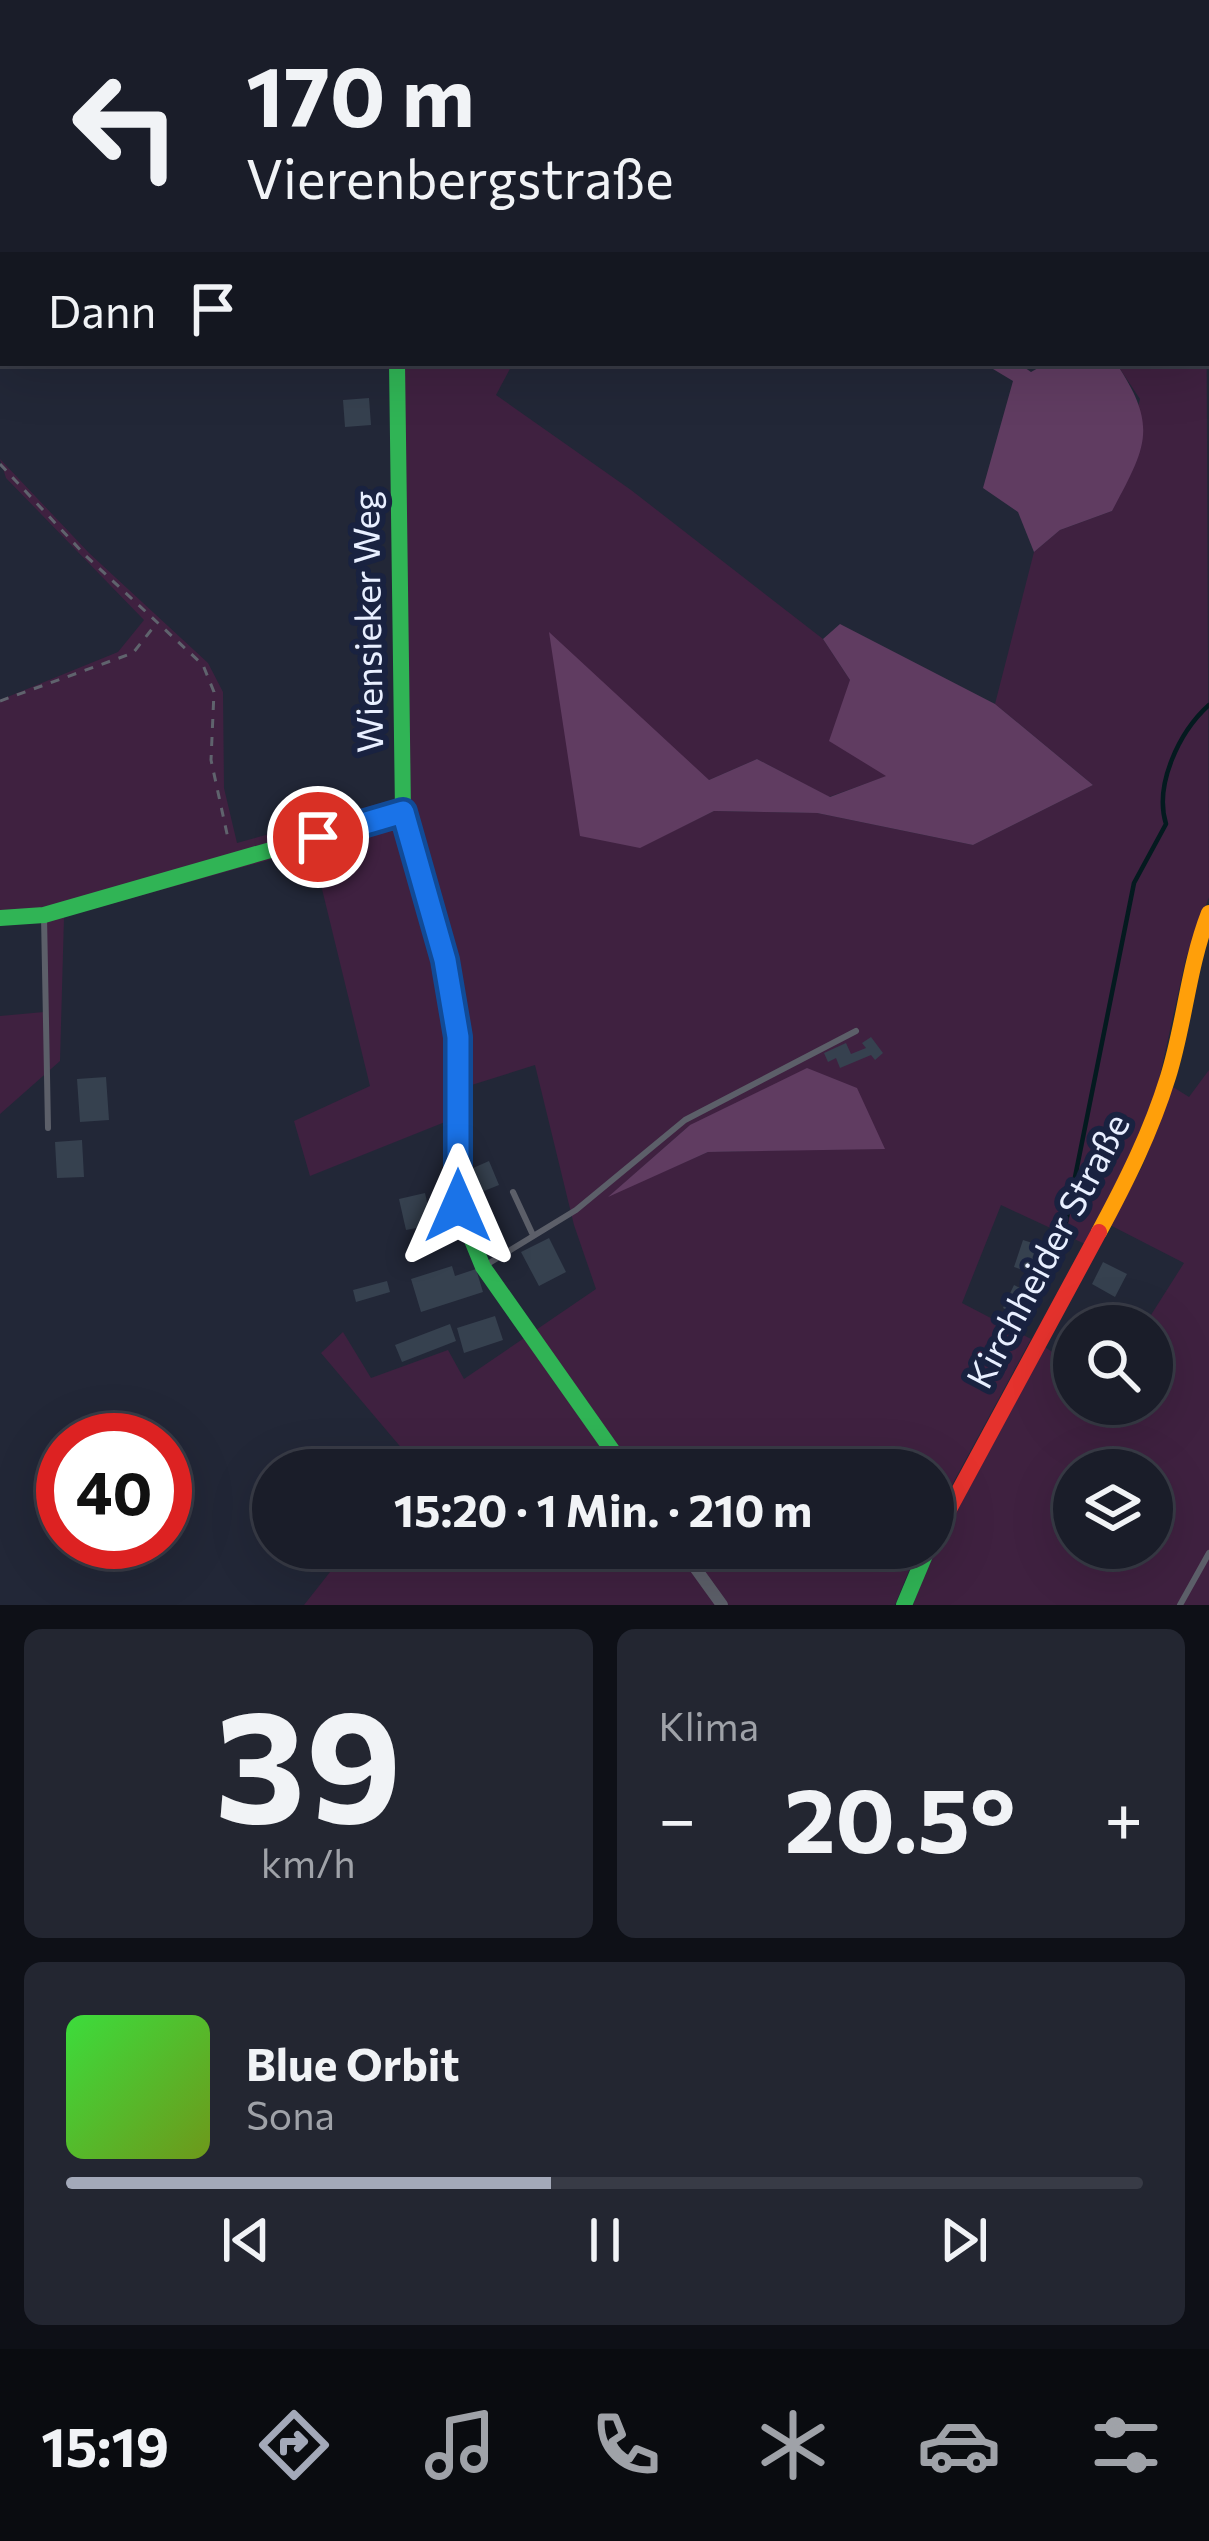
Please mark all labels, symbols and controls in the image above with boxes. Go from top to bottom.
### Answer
text: 170 m [246,42,475,144]
icon: left [48,48,204,204]
text: Vierenbergstraße [246,144,674,210]
icon: arrive [180,276,246,342]
text: Dann [48,282,156,337]
street label: Wiensieker Weg [342,491,390,753]
pin [267,786,369,888]
icon: arrive [285,804,351,870]
street label: Kirchheider Straße [955,1105,1137,1395]
position arrow [395,1143,521,1269]
map controls [1053,1305,1173,1569]
button: search [1053,1305,1173,1425]
speed limit sign: 40 [36,1413,192,1569]
button: layers [1053,1449,1173,1569]
text: 15:20 · 1 Min. · 210 m [394,1481,812,1536]
text: 39 [215,1664,402,1855]
text: Klima [659,1701,759,1749]
text: 20.5° [785,1761,1016,1872]
text: − [659,1776,696,1857]
text: + [1104,1776,1143,1857]
text: km/h [261,1838,356,1886]
text: Blue Orbit [246,2035,459,2090]
text: Sona [246,2090,335,2138]
icon: previous [213,2207,279,2273]
icon: pause [572,2207,638,2273]
icon: next [931,2207,997,2273]
icon: directions [252,2403,336,2487]
icon: music [418,2403,502,2487]
icon: phone [584,2403,668,2487]
icon: climate [751,2403,835,2487]
icon: car [917,2403,1001,2487]
icon: filters [1084,2403,1168,2487]
text: 15:19 [41,2412,169,2478]

